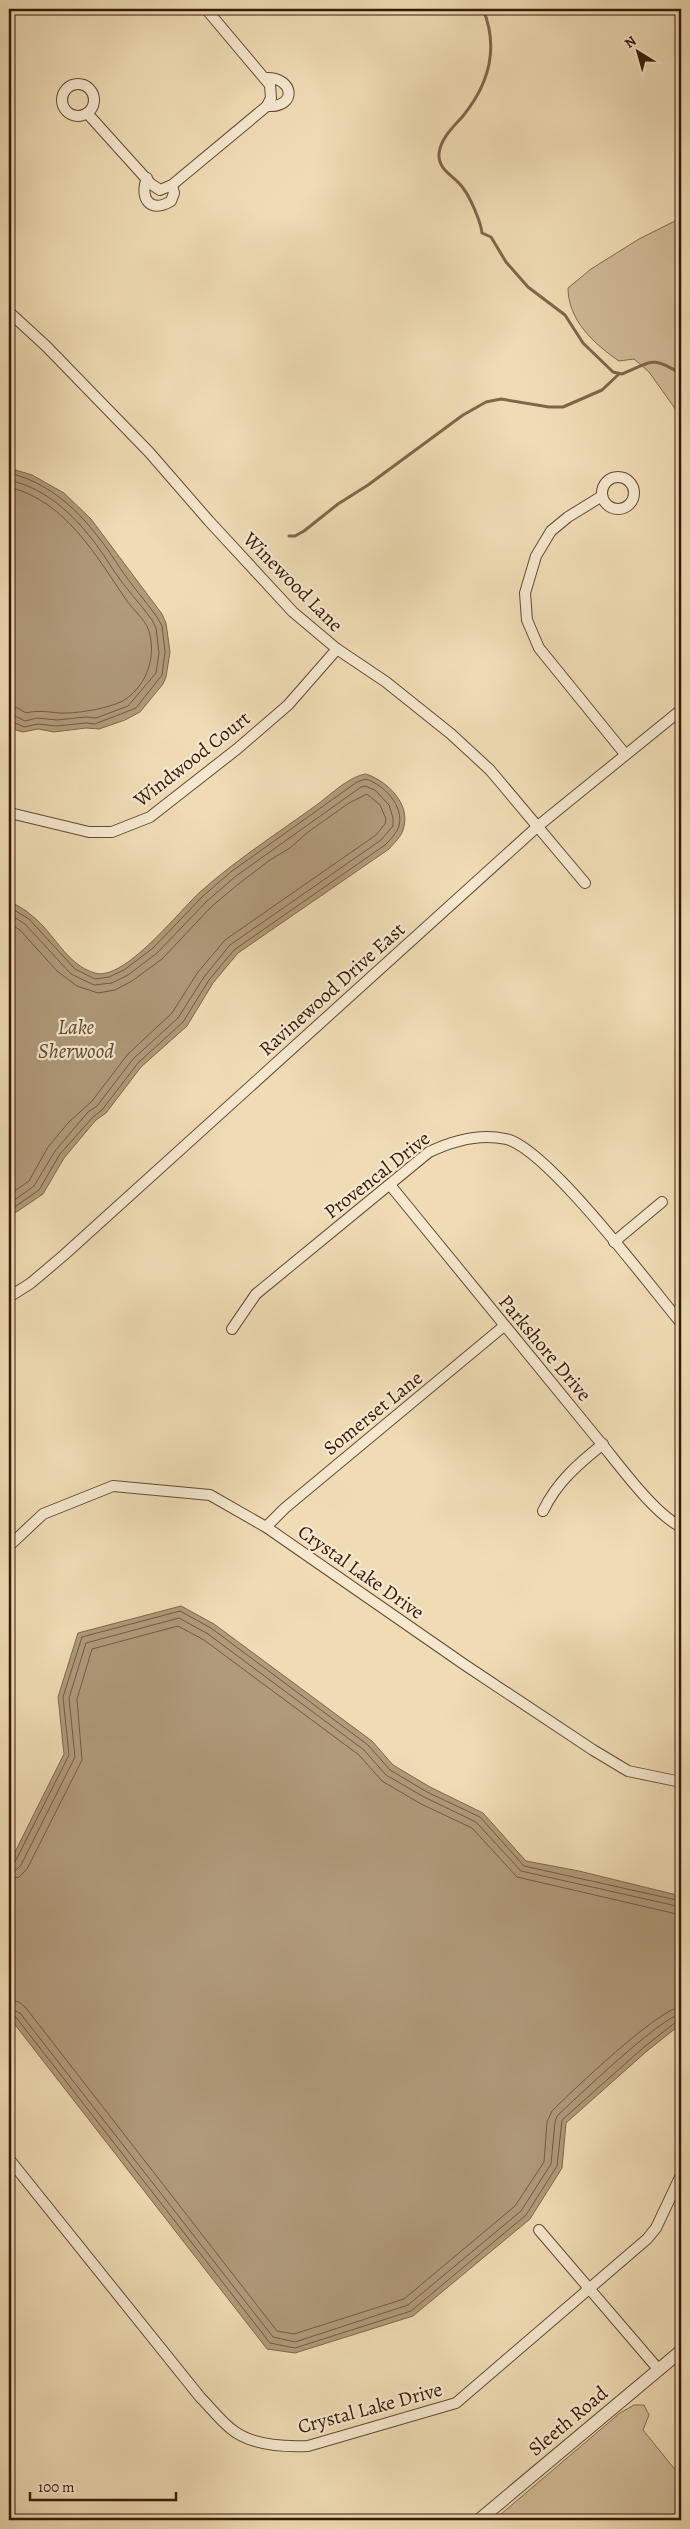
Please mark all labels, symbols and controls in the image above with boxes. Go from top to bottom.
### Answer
north arrow [612,28,662,78]
text: N [621,31,640,53]
street label: Winewood Lane [236,525,349,638]
street label: Windwood Court [127,705,256,814]
street label: Ravinewood Drive East [253,916,411,1062]
water label: Lake Sherwood [38,1013,114,1065]
street label: Provencal Drive [318,1125,436,1225]
street label: Parkshore Drive [492,1289,598,1407]
street label: Somerset Lane [318,1365,428,1461]
street label: Crystal Lake Drive [292,1518,430,1626]
street label: Crystal Lake Drive [295,2376,445,2440]
street label: Sleeth Road [523,2380,614,2462]
scale bar [30,2469,176,2501]
text: 100 m [38,2477,75,2497]

